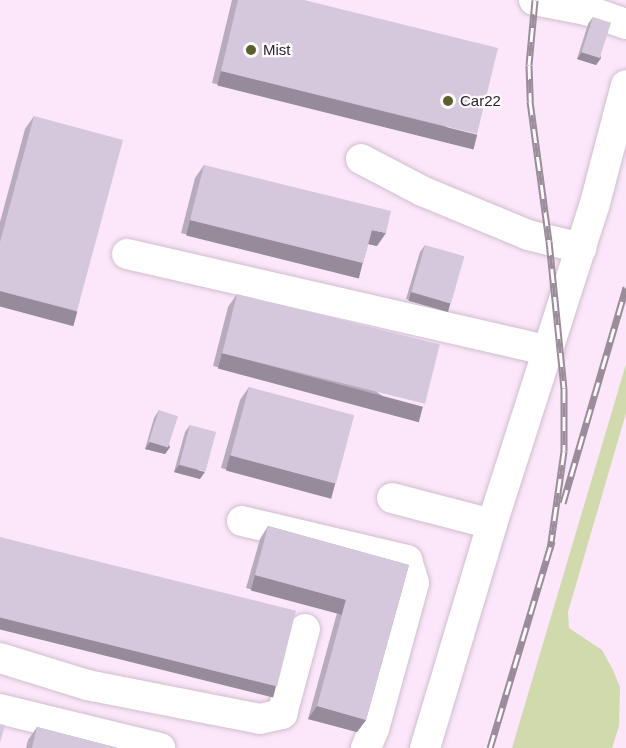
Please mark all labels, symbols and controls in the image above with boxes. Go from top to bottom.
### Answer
place label: Mist [263,41,290,59]
marker: Mist [244,43,258,57]
place label: Car22 [460,92,501,110]
marker: Car22 [441,94,455,108]

